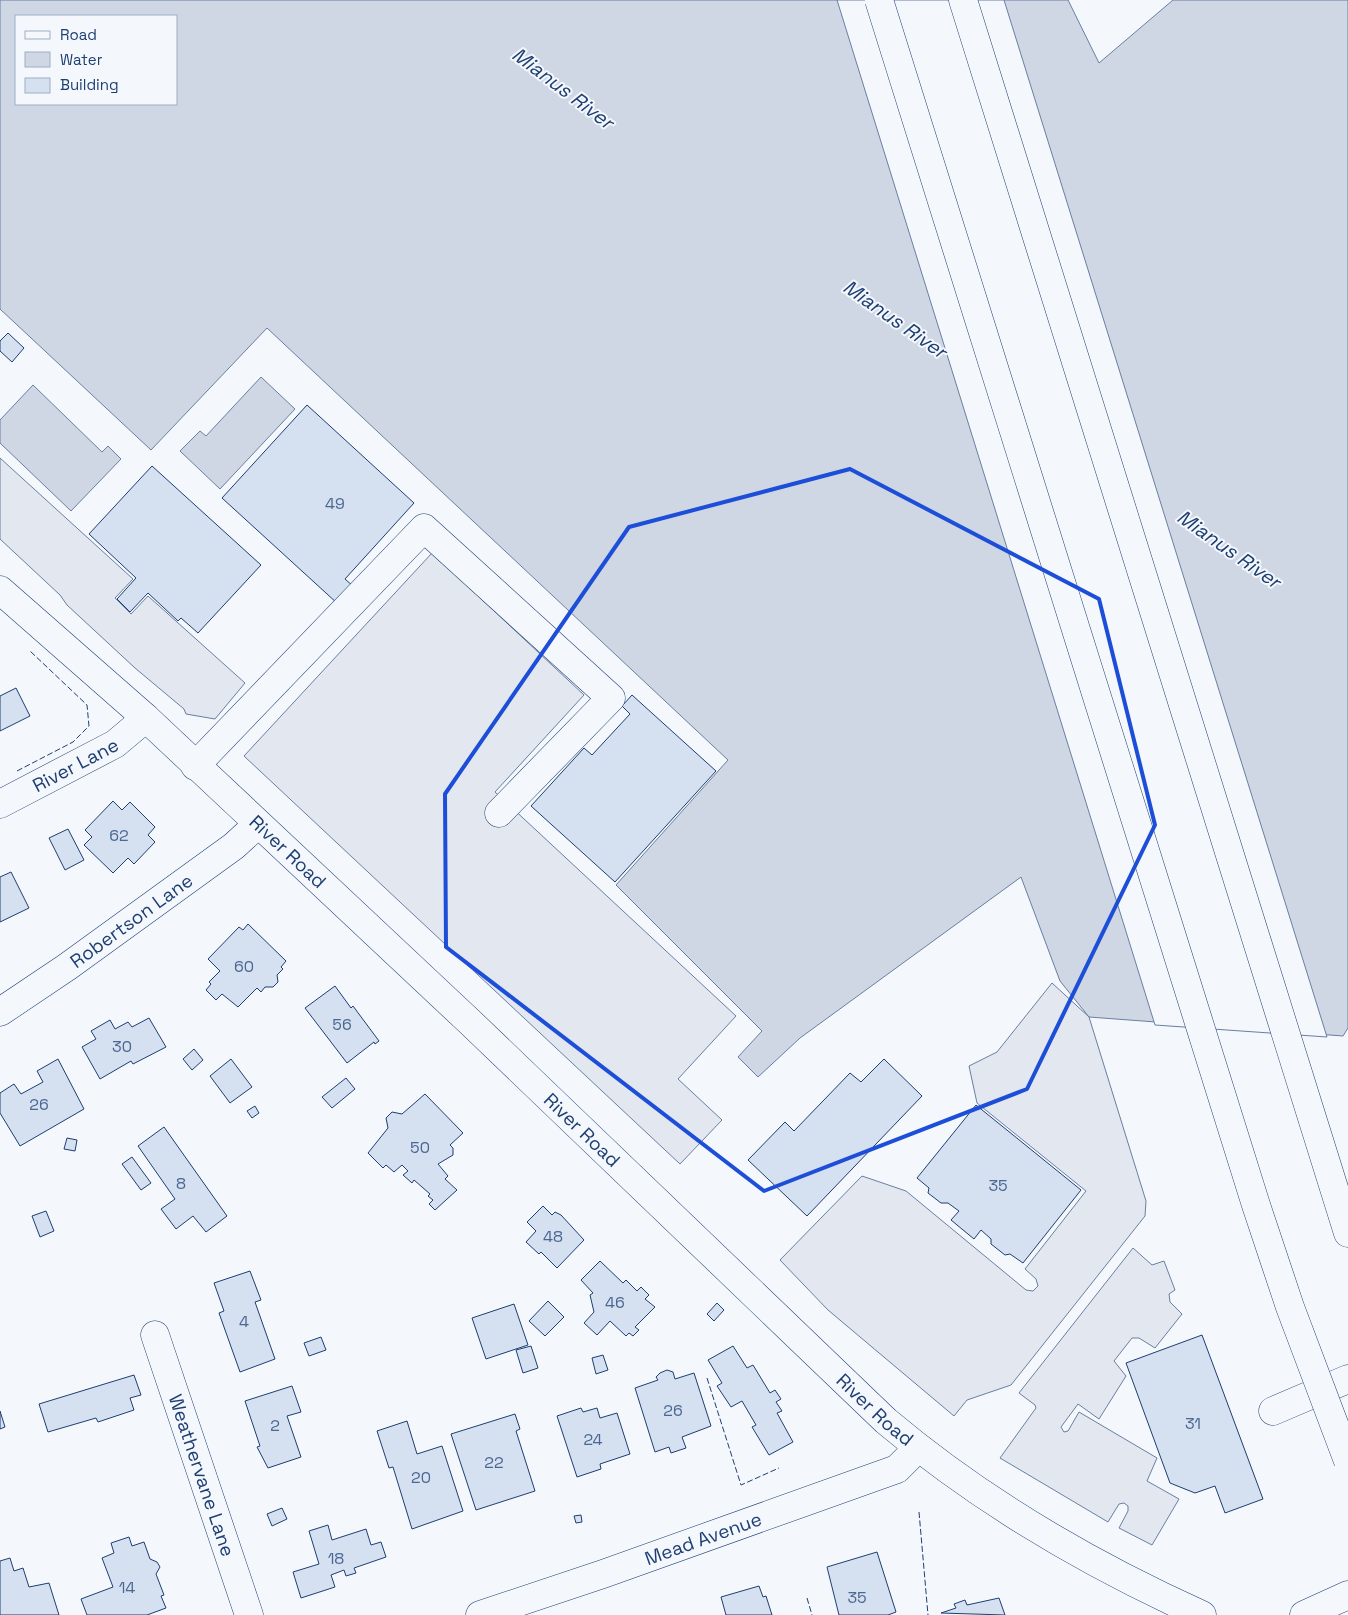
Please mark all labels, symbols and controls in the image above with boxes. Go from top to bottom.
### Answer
legend [15,15,178,105]
text: Road [60,25,97,44]
water label: Mianus River [507,41,621,136]
text: Water [60,50,103,69]
text: Building [60,75,119,94]
water label: Mianus River [838,274,954,366]
house number: 49 [325,493,345,514]
water label: Mianus River [1172,504,1288,596]
street label: River Lane [28,732,123,798]
street label: River Road [244,810,331,894]
house number: 62 [109,825,129,846]
street label: Robertson Lane [65,868,198,974]
house number: 60 [234,956,254,977]
house number: 56 [332,1014,352,1035]
house number: 30 [112,1036,132,1057]
street label: River Road [538,1088,625,1172]
house number: 26 [29,1094,49,1115]
house number: 50 [410,1137,430,1158]
house number: 8 [176,1173,186,1194]
house number: 35 [988,1175,1008,1196]
house number: 48 [543,1226,563,1247]
house number: 46 [605,1292,625,1313]
house number: 4 [239,1311,249,1332]
street label: River Road [831,1368,919,1452]
street label: Weathervane Lane [163,1391,240,1560]
house number: 26 [663,1400,683,1421]
house number: 31 [1185,1413,1201,1434]
house number: 2 [270,1415,280,1436]
house number: 24 [583,1429,603,1450]
house number: 22 [484,1452,504,1473]
house number: 20 [411,1467,431,1488]
street label: Mead Avenue [641,1506,765,1571]
house number: 18 [328,1548,344,1569]
house number: 14 [119,1577,135,1598]
house number: 35 [847,1587,867,1608]

